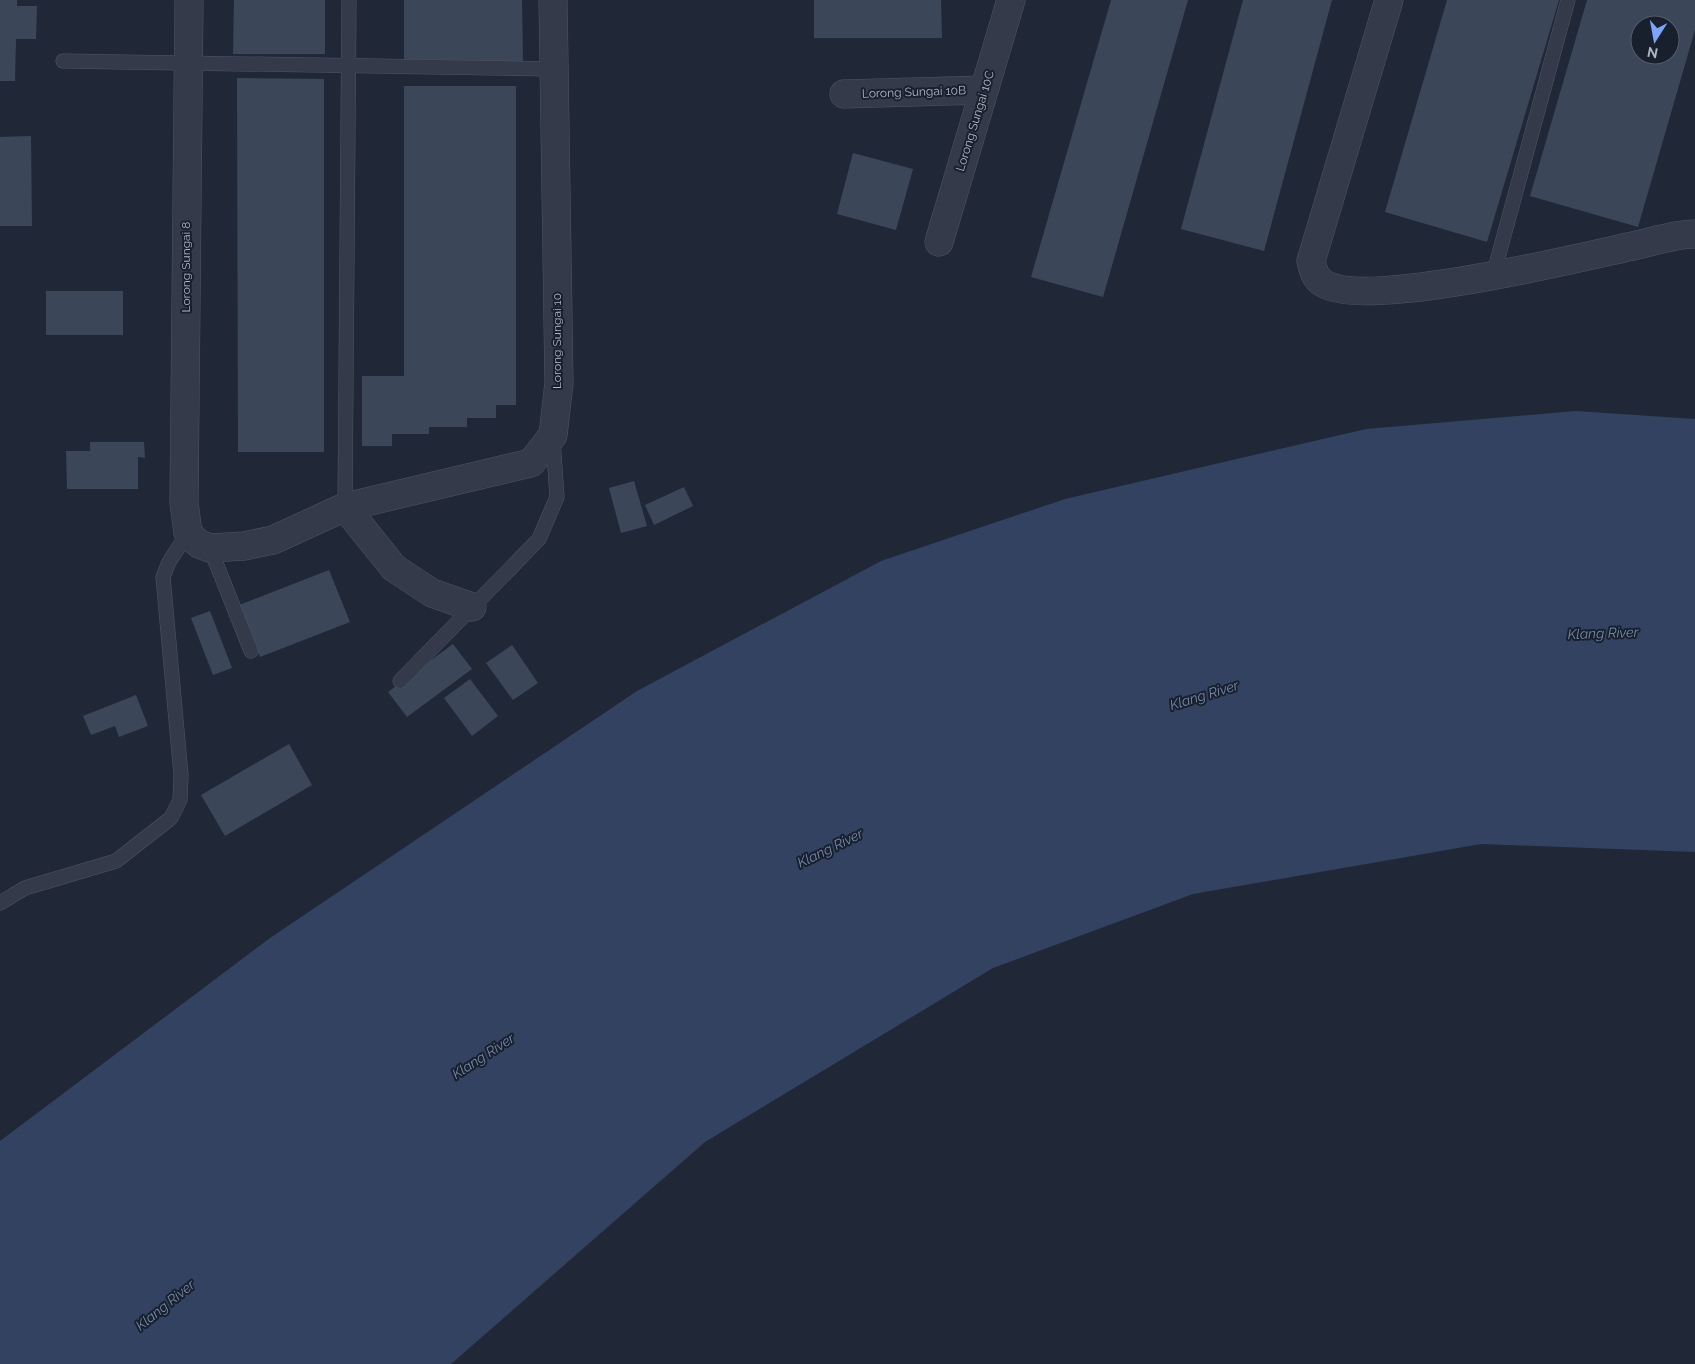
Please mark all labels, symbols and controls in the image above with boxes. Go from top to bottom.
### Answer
north arrow [1630,15,1680,65]
text: N [1646,44,1659,62]
street label: Lorong Sungai 10C [953,69,997,173]
street label: Lorong Sungai 10B [862,83,966,101]
street label: Lorong Sungai 8 [179,222,193,312]
street label: Lorong Sungai 10 [550,293,564,389]
water label: Klang River [1567,624,1640,642]
water label: Klang River [1168,677,1241,713]
water label: Klang River [795,825,866,871]
water label: Klang River [449,1029,518,1082]
water label: Klang River [132,1276,199,1334]

